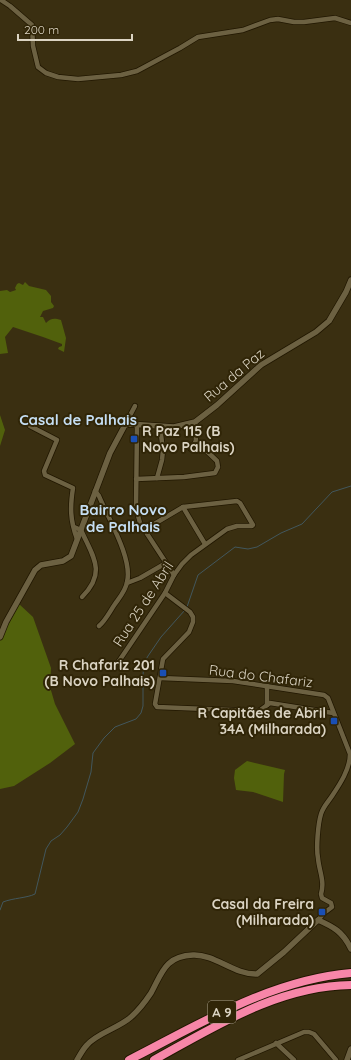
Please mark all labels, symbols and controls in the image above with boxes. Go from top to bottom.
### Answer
scale bar [18,16,132,42]
text: 200 m [24,22,59,37]
street label: Rua da Paz [200,344,268,406]
district label: Casal de Palhais [19,410,137,429]
place label: R Paz 115 (B Novo Palhais) [142,422,234,456]
marker: R Paz 115 (B Novo Palhais) [129,434,139,444]
district label: Bairro Novo de Palhais [79,500,167,536]
street label: Rua 25 de Abril [109,558,177,650]
place label: R Chafariz 201 (B Novo Palhais) [45,656,155,690]
street label: Rua do Chafariz [208,661,314,691]
marker: R Chafariz 201 (B Novo Palhais) [158,668,168,678]
place label: R Capitães de Abril 34A (Milharada) [197,704,326,738]
marker: R Capitães de Abril 34A (Milharada) [329,716,339,726]
place label: Casal da Freira (Milharada) [212,895,314,929]
marker: Casal da Freira (Milharada) [317,907,327,917]
road number: A 9 [208,1001,236,1023]

